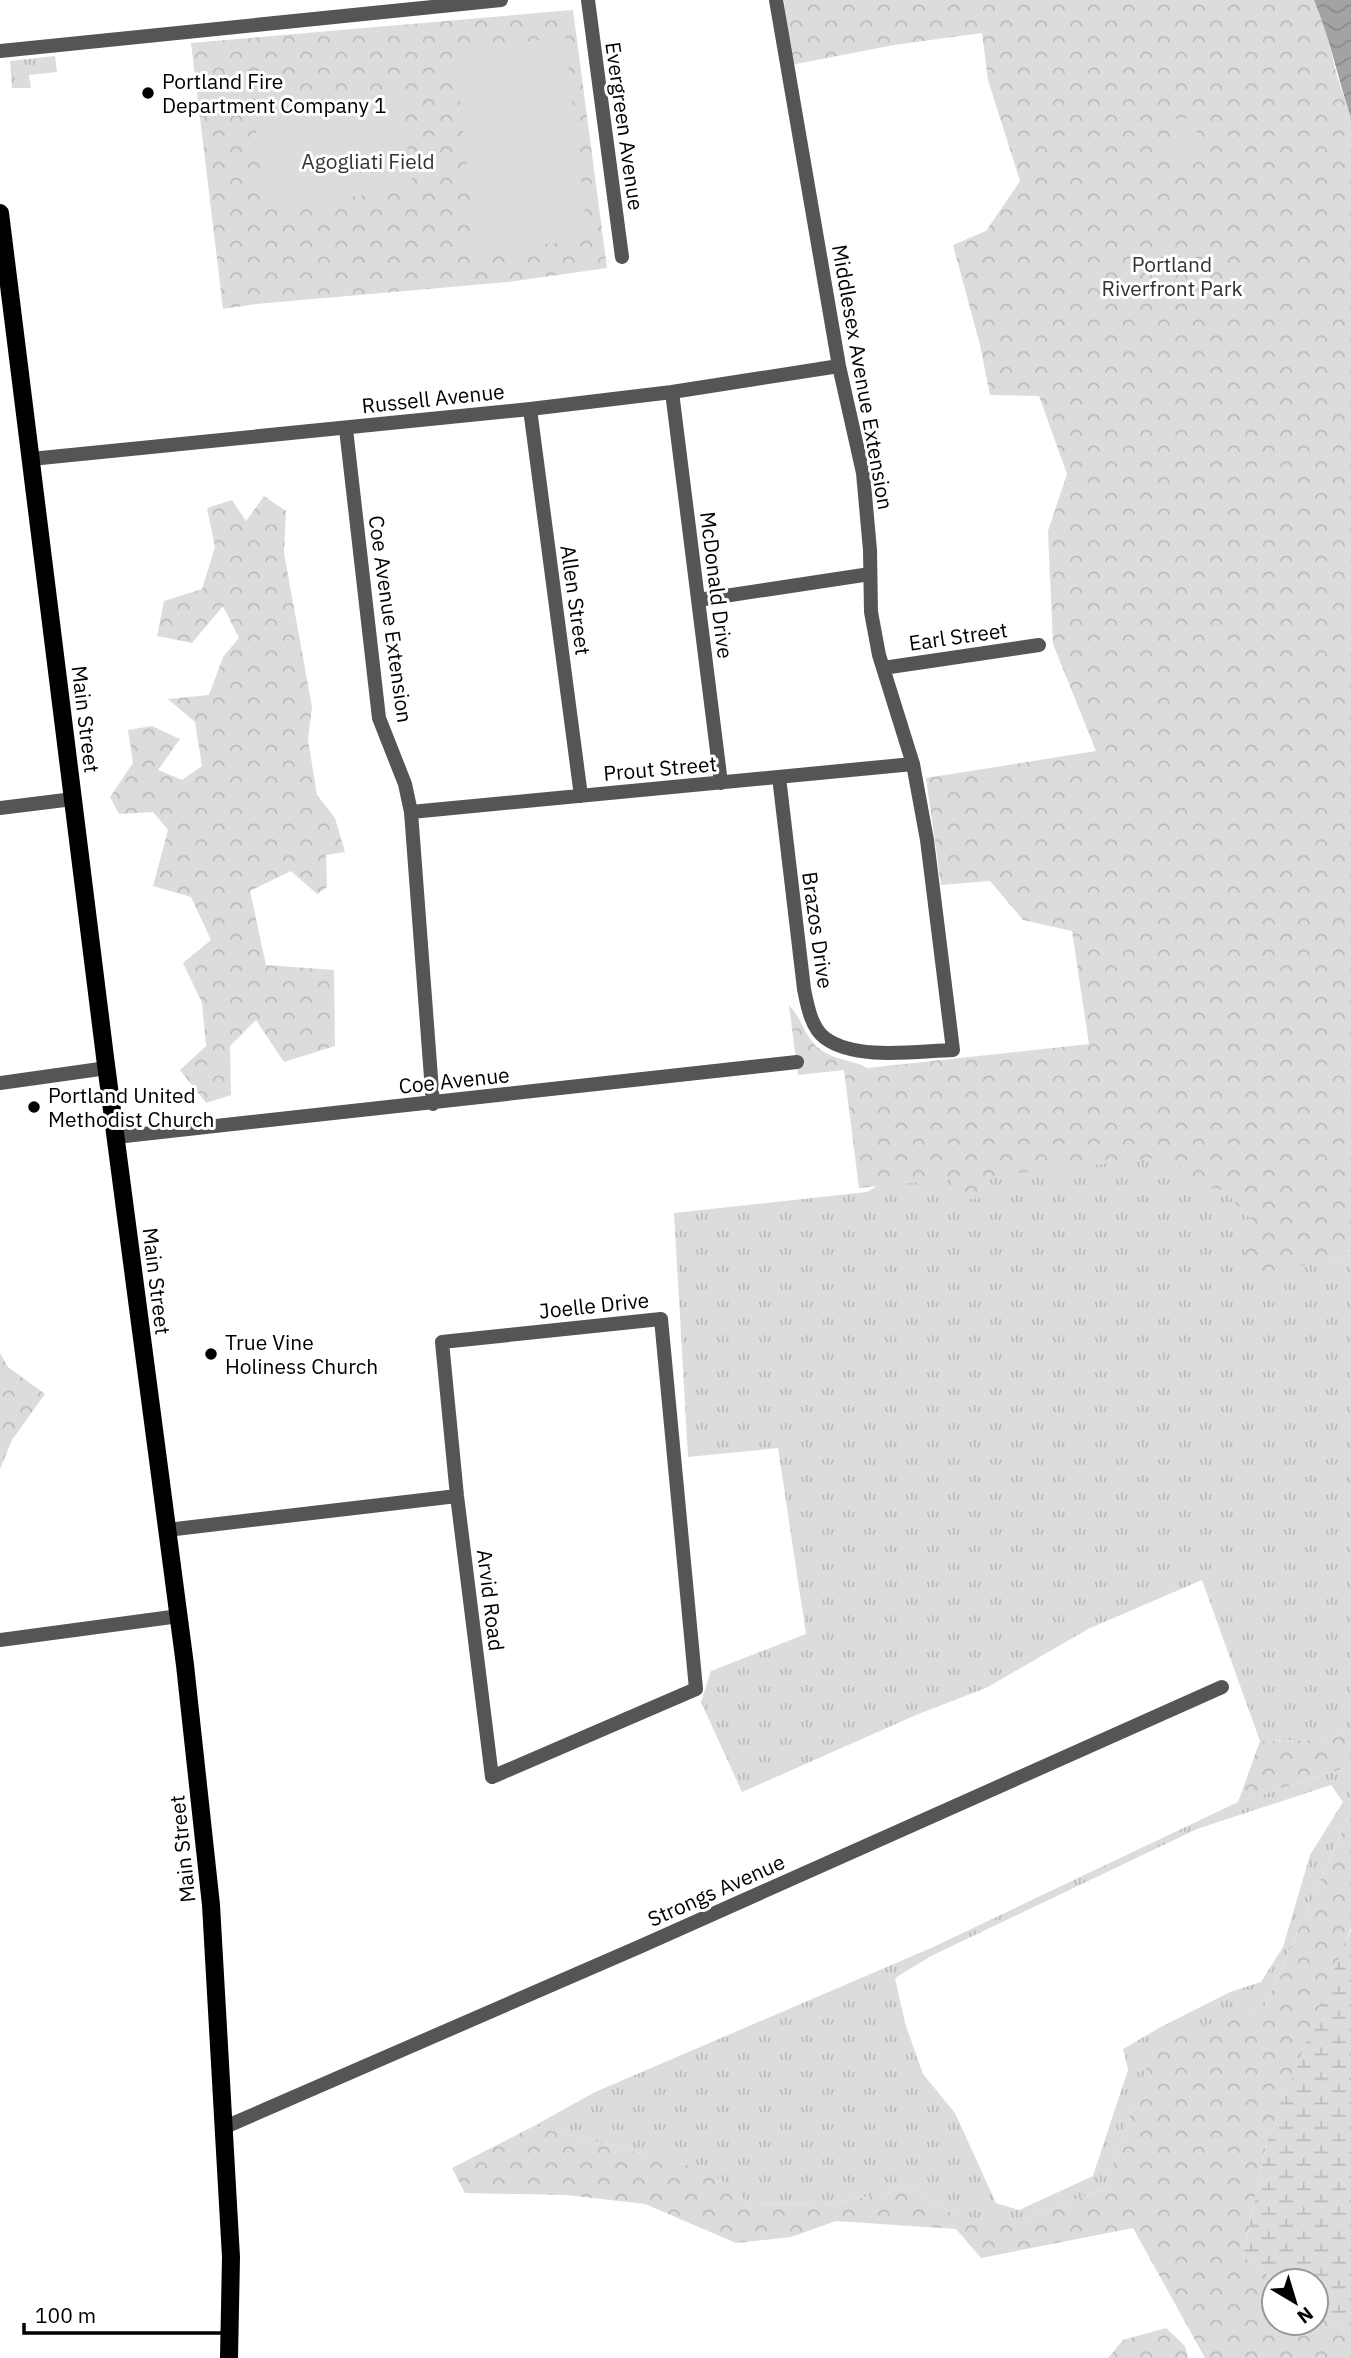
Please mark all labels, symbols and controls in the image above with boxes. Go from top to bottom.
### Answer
street label: Evergreen Avenue [599,40,651,212]
place label: Portland Fire Department Company 1 [162,67,387,119]
marker: Portland Fire Department Company 1 [140,85,156,101]
park label: Agogliati Field [301,147,435,175]
street label: Middlesex Avenue Extension [826,242,900,512]
park label: Portland Riverfront Park [1101,250,1243,302]
street label: Russell Avenue [360,377,506,419]
street label: McDonald Drive [694,510,740,660]
street label: Coe Avenue Extension [363,513,419,725]
street label: Allen Street [554,543,598,657]
street label: Earl Street [907,615,1009,657]
street label: Main Street [66,664,106,774]
street label: Prout Street [602,749,718,787]
street label: Brazos Drive [796,870,840,990]
street label: Coe Avenue [397,1060,511,1100]
place label: Portland United Methodist Church [48,1081,214,1133]
marker: Portland United Methodist Church [26,1099,42,1115]
street label: Main Street [137,1226,177,1336]
street label: Joelle Drive [538,1285,650,1325]
place label: True Vine Holiness Church [225,1328,378,1380]
marker: True Vine Holiness Church [203,1346,219,1362]
street label: Arvid Road [471,1547,511,1653]
street label: Main Street [162,1794,202,1904]
street label: Strongs Avenue [643,1847,789,1933]
north arrow [1260,2267,1330,2337]
scale bar [24,2292,226,2336]
text: 100 m [35,2301,96,2329]
text: N [1293,2302,1318,2329]

